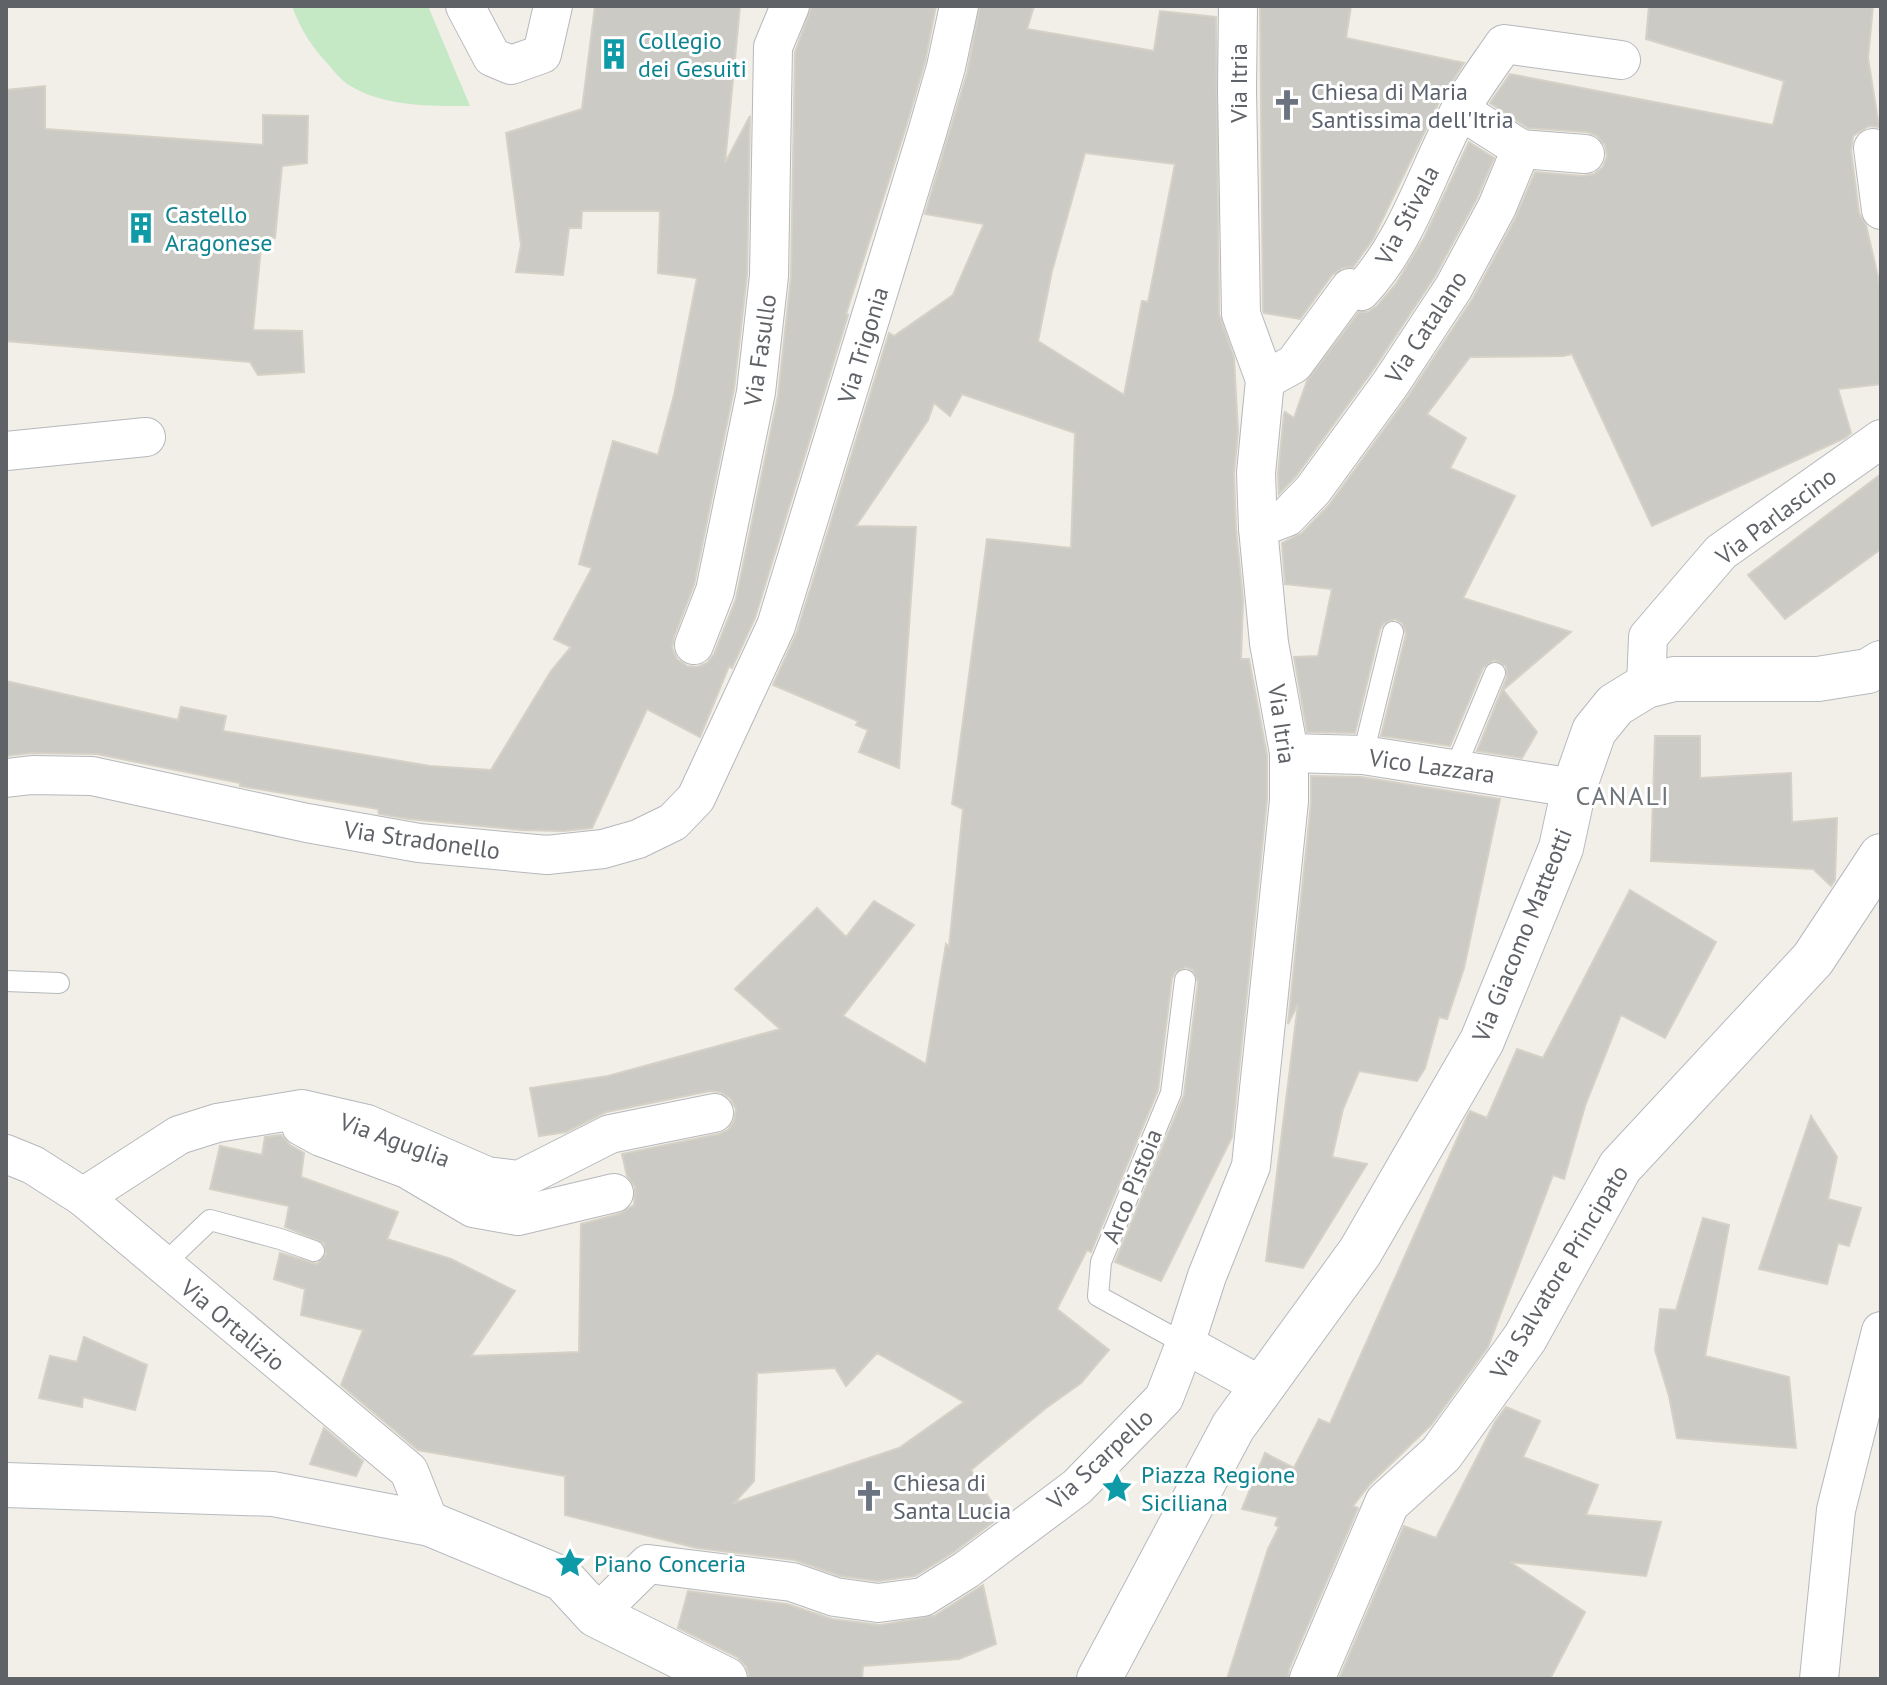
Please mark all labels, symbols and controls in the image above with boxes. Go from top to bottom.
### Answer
place label: Collegio dei Gesuiti [638,25,747,84]
building icon: Collegio dei Gesuiti [597,37,631,71]
street label: Via Itria [1223,43,1254,124]
place label: Chiesa di Maria Santissima dell'Itria [1311,76,1514,135]
church icon: Chiesa di Maria Santissima dell'Itria [1270,88,1304,122]
street label: Via Stivala [1367,160,1446,271]
place label: Castello Aragonese [165,199,272,258]
building icon: Castello Aragonese [124,211,158,245]
street label: Via Catalano [1377,265,1474,390]
street label: Via Trigonia [830,283,895,408]
street label: Via Fasullo [737,292,783,409]
street label: Via Parlascino [1709,461,1843,572]
street label: Via Itria [1261,681,1303,766]
street label: Vico Lazzara [1366,742,1497,790]
district label: CANALI [1575,779,1671,812]
street label: Via Stradonello [341,814,502,866]
street label: Via Giacomo Matteotti [1465,824,1579,1047]
street label: Via Aguglia [335,1105,455,1174]
street label: Arco Pistoia [1095,1124,1169,1248]
street label: Via Salvatore Principato [1482,1159,1635,1385]
street label: Via Ortalizio [174,1272,292,1378]
street label: Via Scarpello [1040,1402,1160,1517]
place label: Piazza Regione Siciliana [1141,1459,1295,1518]
place label: Chiesa di Santa Lucia [893,1467,1011,1526]
place icon: Piazza Regione Siciliana [1100,1471,1134,1505]
church icon: Chiesa di Santa Lucia [852,1479,886,1513]
place icon: Piano Conceria [553,1546,587,1580]
place label: Piano Conceria [594,1548,746,1579]

